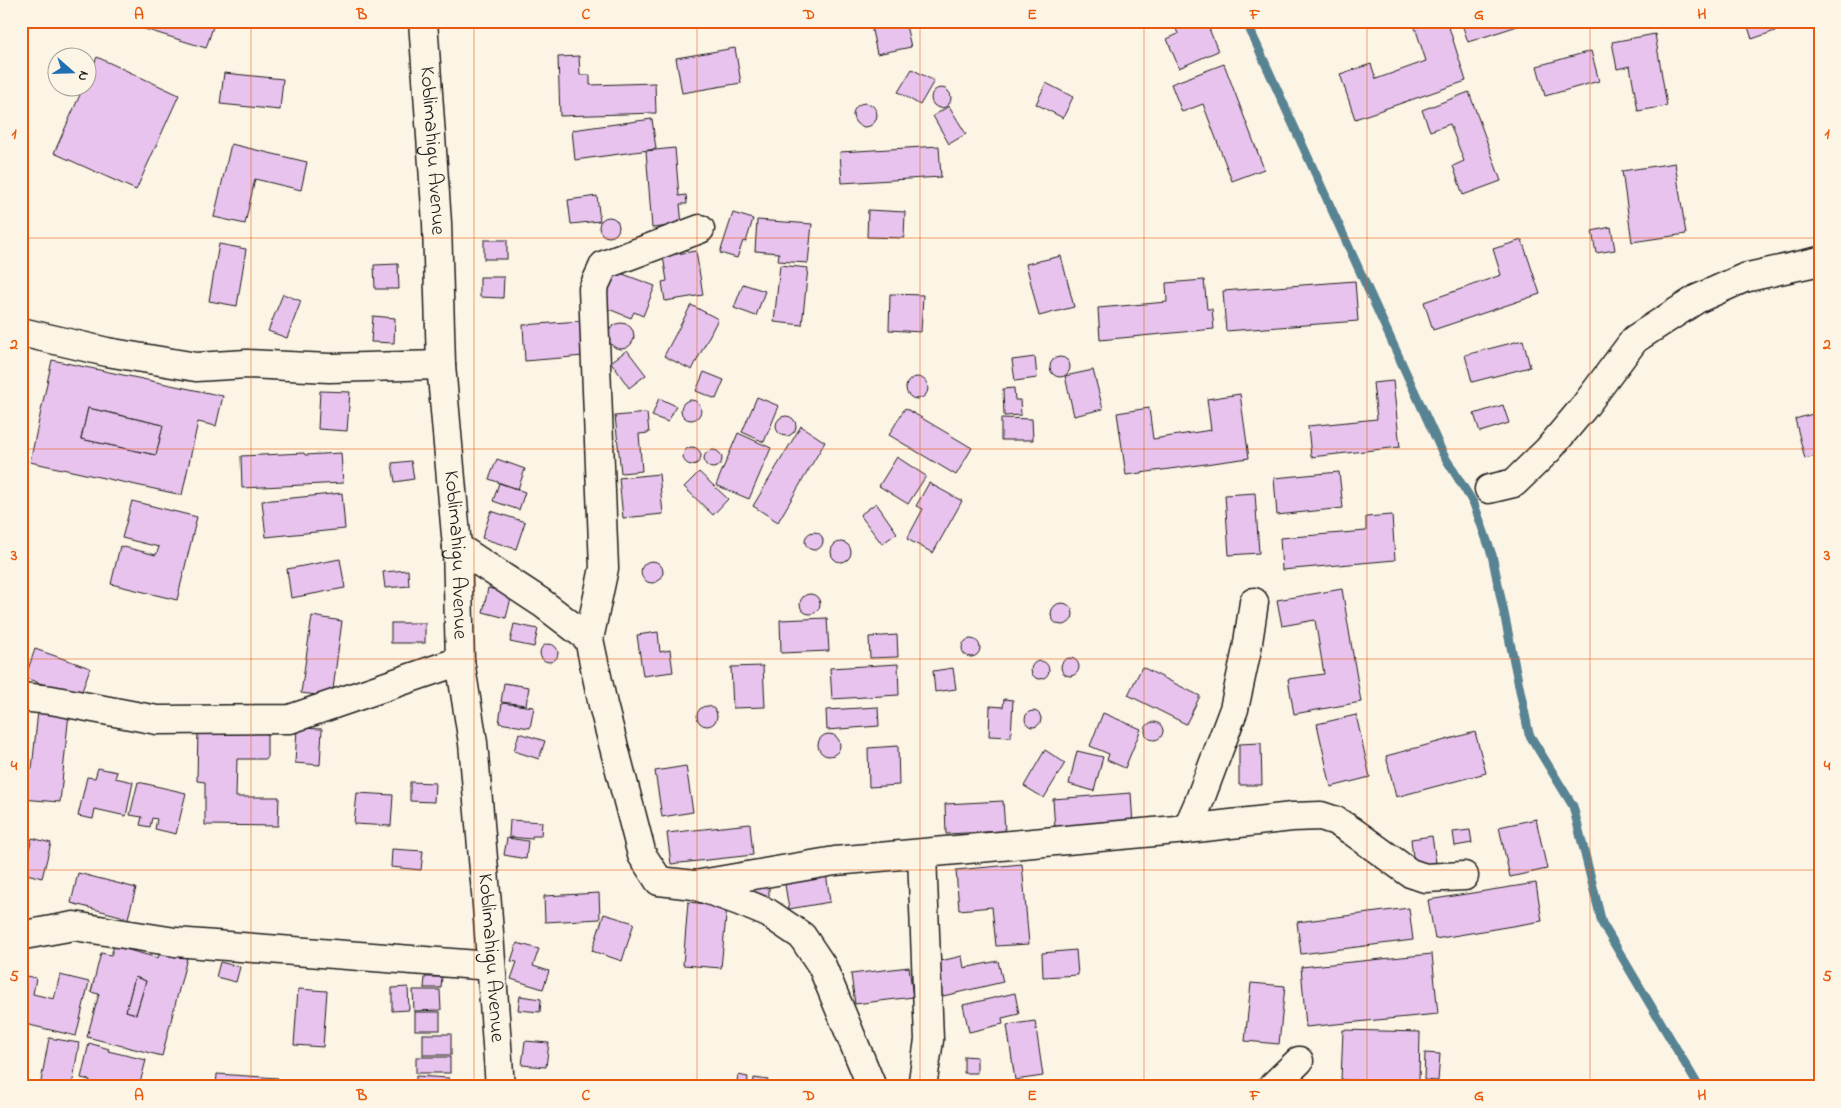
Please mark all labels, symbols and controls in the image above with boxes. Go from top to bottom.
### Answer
text: A [134,3,144,27]
text: B [356,3,368,27]
text: C [582,3,591,27]
text: D [802,3,815,27]
text: E [1027,3,1037,27]
text: F [1249,3,1261,27]
text: G [1474,3,1484,27]
text: H [1697,3,1707,27]
north arrow [48,48,98,98]
street label: Koblimahigu Avenue [411,65,452,236]
text: N [71,68,94,84]
text: 1 [11,122,17,146]
text: 1 [1824,122,1830,146]
text: 2 [9,333,18,357]
text: 2 [1822,333,1831,357]
street label: Koblimahigu Avenue [435,469,474,640]
text: 3 [10,544,18,568]
text: 3 [1823,544,1831,568]
text: 4 [10,754,18,778]
text: 4 [1823,754,1831,778]
street label: Koblimahigu Avenue [469,872,512,1044]
text: 5 [9,965,19,989]
text: 5 [1822,965,1832,989]
text: A [134,1084,144,1108]
text: B [356,1084,368,1108]
text: C [582,1084,591,1108]
text: D [802,1084,815,1108]
text: E [1027,1084,1037,1108]
text: F [1249,1084,1261,1108]
text: G [1474,1084,1484,1108]
text: H [1697,1084,1707,1108]

